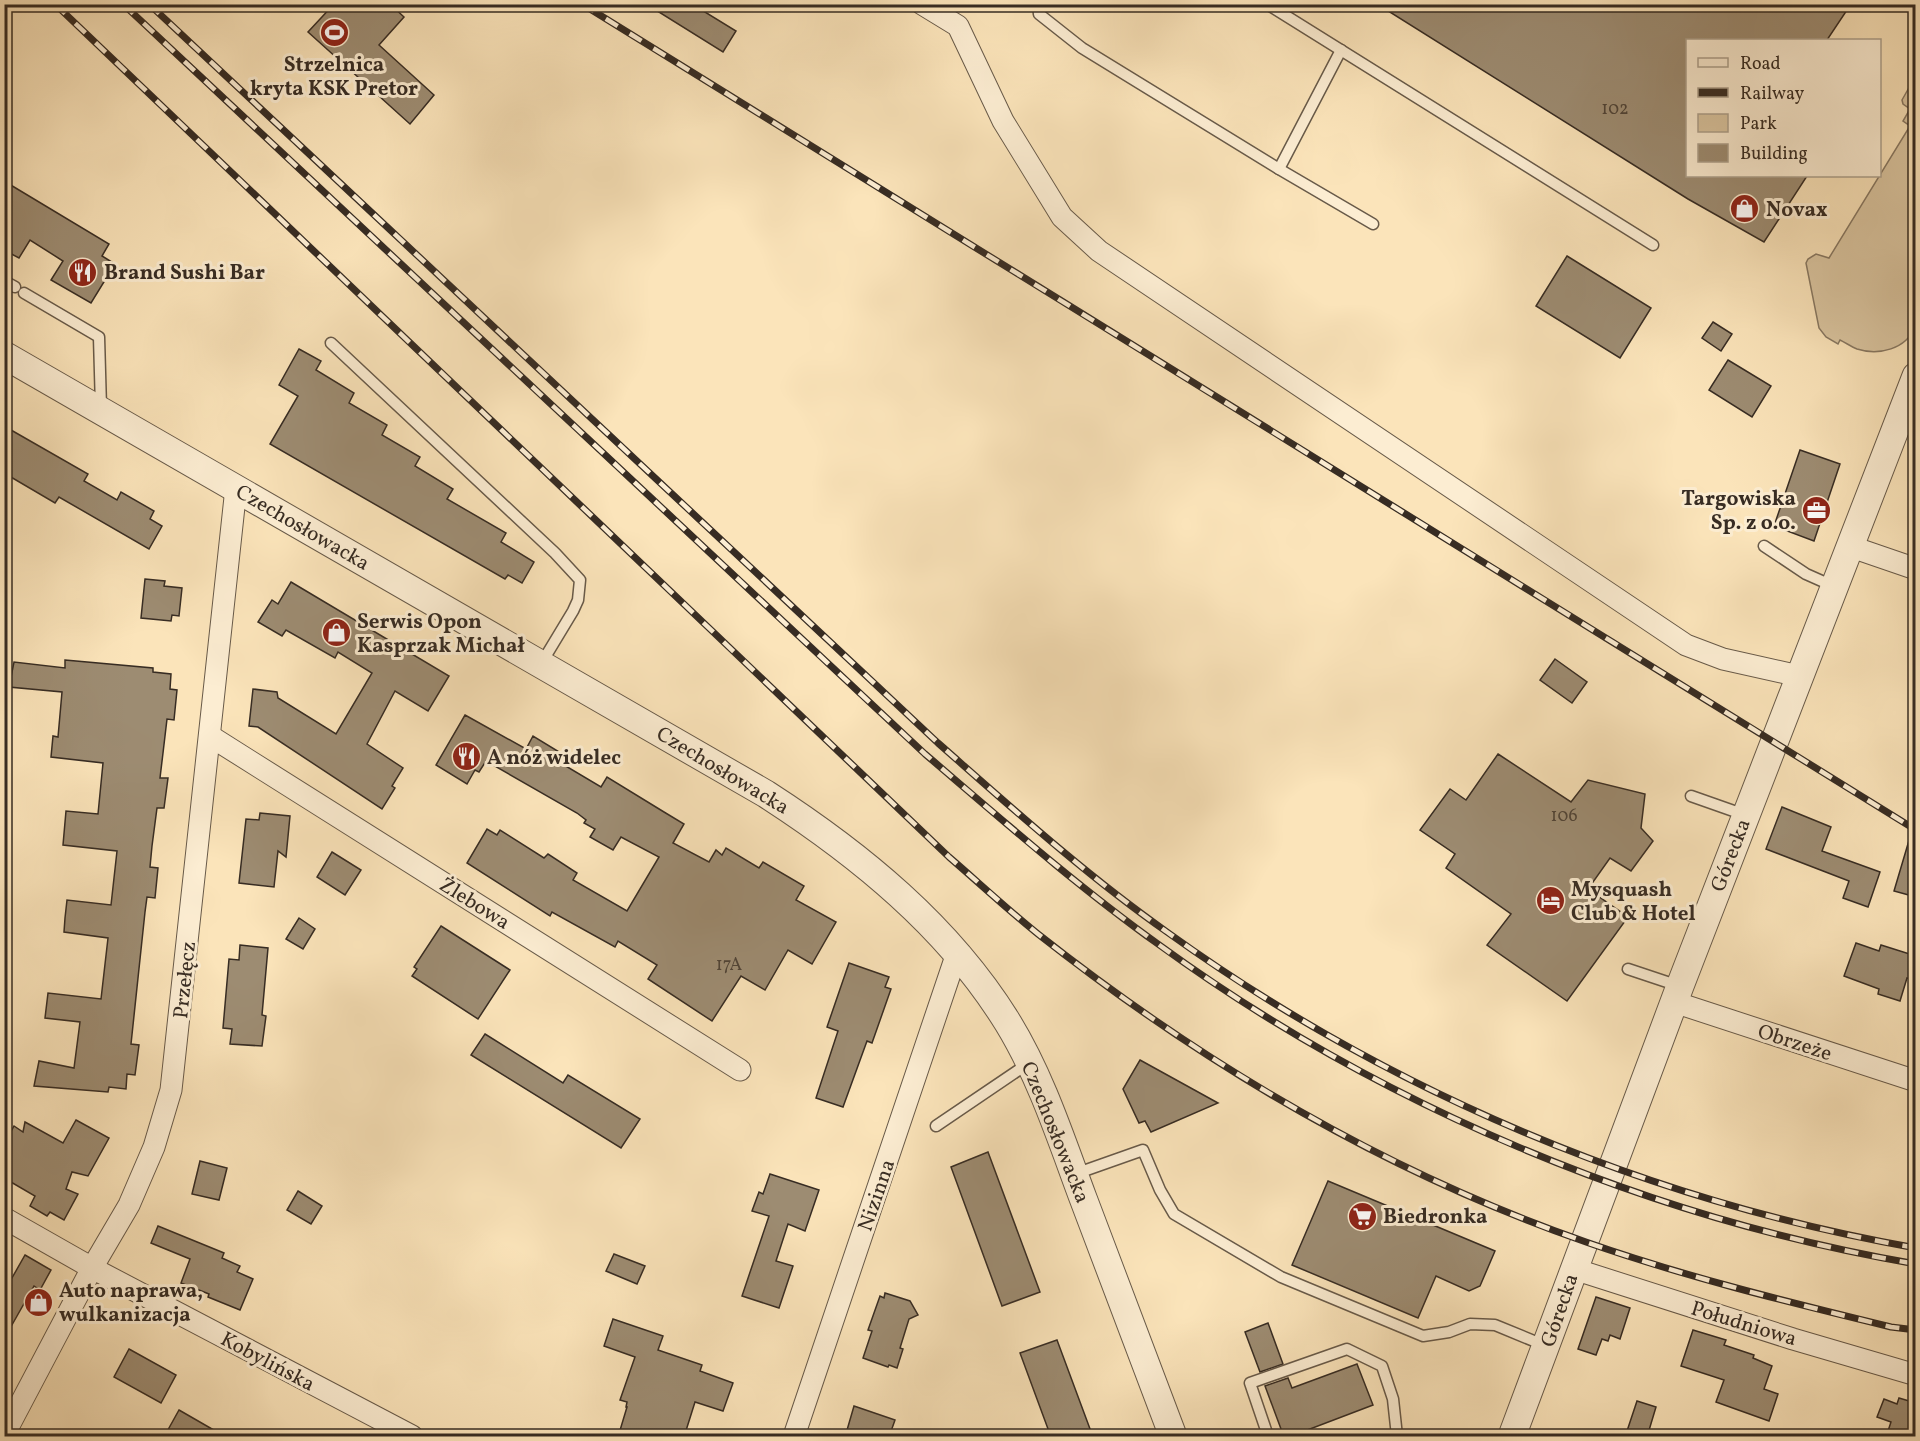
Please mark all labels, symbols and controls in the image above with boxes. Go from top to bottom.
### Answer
sports icon: Strzelnica kryta KSK Pretor [318,17,350,49]
legend [1686,39,1881,177]
place label: Strzelnica kryta KSK Pretor [250,51,418,104]
text: Road [1740,52,1781,77]
text: Railway [1740,82,1804,107]
house number: 102 [1601,97,1629,122]
text: Park [1740,112,1777,137]
text: Building [1740,142,1808,167]
shop icon: Novax [1729,193,1761,225]
place label: Novax [1766,196,1828,225]
restaurant icon: Brand Sushi Bar [67,256,99,288]
place label: Brand Sushi Bar [104,259,265,288]
street label: Czechosłowacka [230,478,375,578]
place label: Targowiska Sp. z o.o. [1681,485,1796,538]
office icon: Targowiska Sp. z o.o. [1801,494,1833,526]
place label: Serwis Opon Kasprzak Michał [357,608,525,661]
shop icon: Serwis Opon Kasprzak Michał [320,617,352,649]
street label: Czechosłowacka [650,720,794,822]
restaurant icon: A nóż widelec [450,741,482,773]
place label: A nóż widelec [487,744,621,773]
house number: 106 [1550,804,1578,829]
street label: Górecka [1704,815,1759,896]
street label: Żlebowa [433,871,515,937]
place label: Mysquash Club & Hotel [1571,876,1696,929]
hotel icon: Mysquash Club & Hotel [1534,885,1566,917]
street label: Przełęcz [167,940,204,1020]
house number: 17A [716,953,743,978]
street label: Obrzeże [1754,1018,1835,1069]
street label: Czechosłowacka [1013,1057,1096,1208]
street label: Nizinna [852,1156,903,1235]
supermarket icon: Biedronka [1346,1200,1378,1232]
place label: Biedronka [1383,1203,1488,1232]
street label: Górecka [1534,1270,1587,1351]
place label: Auto naprawa, wulkanizacja [59,1277,203,1330]
shop icon: Auto naprawa, wulkanizacja [22,1286,54,1318]
street label: Południowa [1687,1295,1800,1354]
street label: Kobylińska [215,1325,320,1399]

